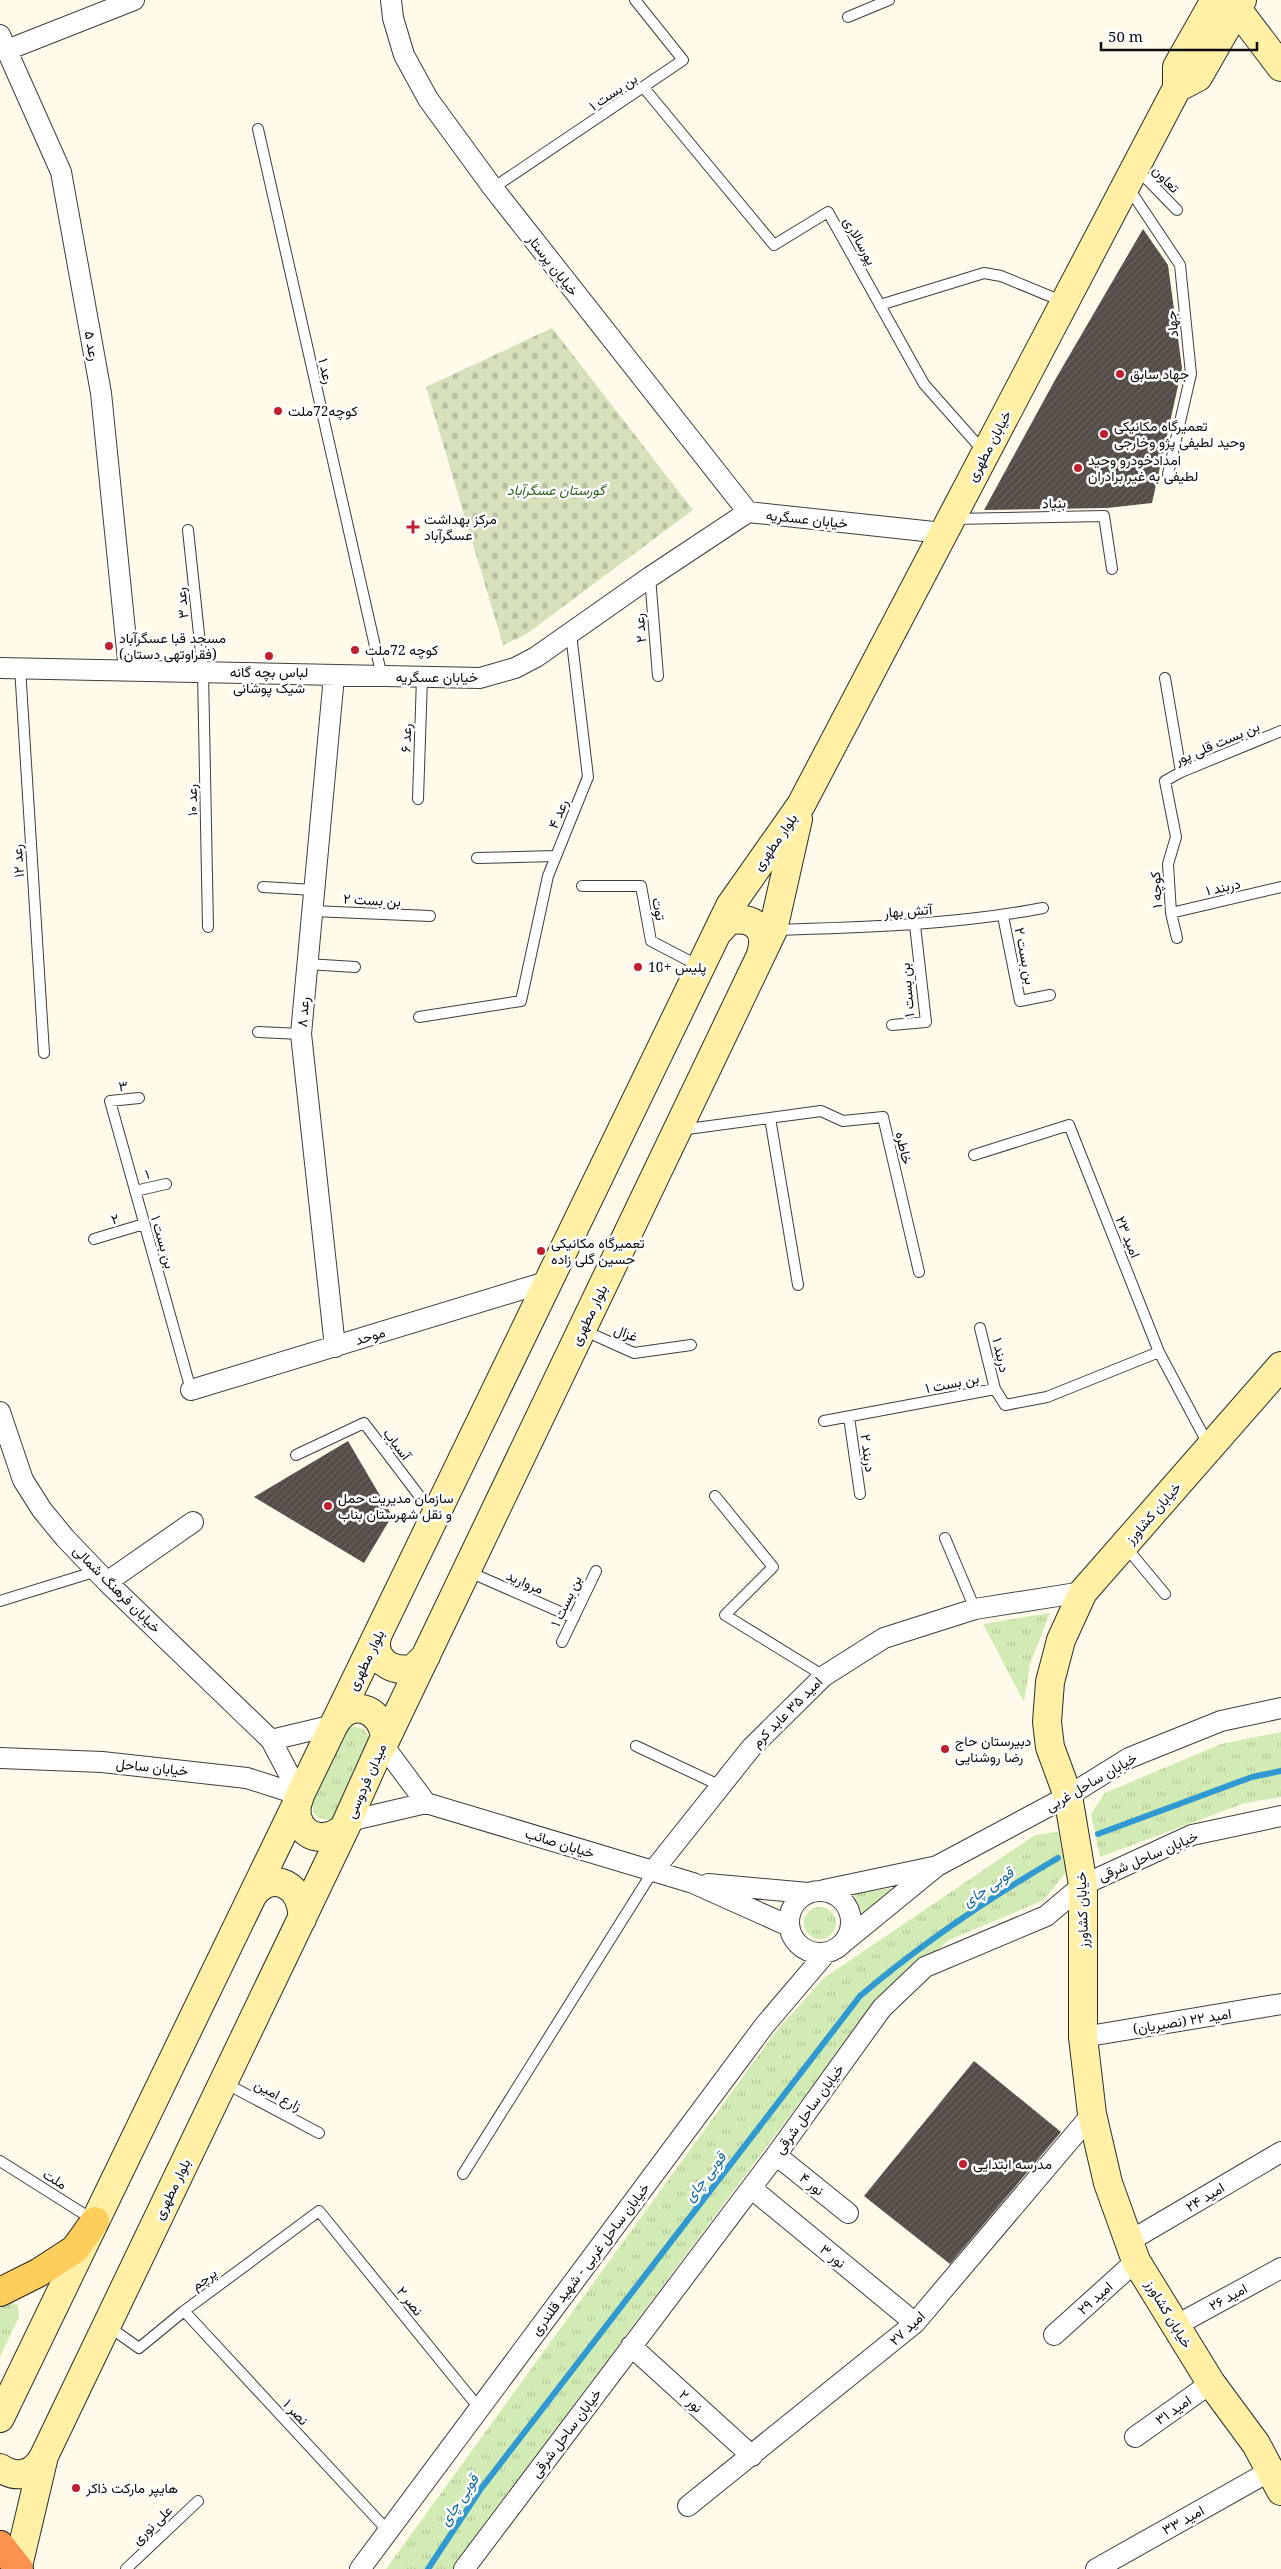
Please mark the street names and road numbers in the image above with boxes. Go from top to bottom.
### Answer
street label: بن بست ۱ [585,68,641,115]
street label: تعاون [1149,161,1184,197]
street label: پورسالاری [839,213,881,269]
street label: خیابان پرستار [522,229,583,300]
street label: جهاد [1161,310,1182,338]
street label: رعد ۵ [81,329,105,363]
street label: رعد ۱ [314,356,339,386]
street label: خیابان مطهری [962,407,1015,485]
street label: بنیاد [1042,493,1066,512]
street label: خیابان عسگریه [765,505,849,532]
street label: رعد ۳ [170,586,193,620]
street label: رعد ۲ [629,612,650,644]
street label: خیابان عسگریه [396,667,478,686]
street label: بن بست قلی پور [1171,716,1262,770]
street label: رعد ۶ [396,723,416,753]
street label: رعد ۱۰ [182,784,201,816]
street label: رعد ۴ [543,796,572,831]
street label: بلوار مطهری [748,809,801,874]
street label: رعد ۱۲ [7,843,28,878]
street label: کوچه ۱ [1145,871,1167,909]
street label: دربند ۱ [1204,873,1242,900]
street label: بن بست ۲ [343,889,401,911]
street label: توت [648,896,671,922]
street label: آتش بهار [882,899,935,922]
street label: بن بست ۲ [1011,926,1040,986]
street label: بن بست ۱ [895,962,918,1018]
street label: رعد ۸ [292,996,313,1028]
street label: ۳ [117,1076,129,1095]
street label: خاطره [892,1130,917,1166]
street label: ۱ [143,1164,151,1183]
street label: ۲ [109,1208,121,1229]
street label: بن بست ۱ [147,1213,180,1271]
street label: امید ۲۳ [1112,1213,1145,1261]
street label: بلوار مطهری [566,1281,611,1348]
street label: غزال [611,1319,641,1347]
street label: موحد [352,1322,387,1349]
street label: دربند ۱ [988,1336,1015,1374]
street label: بن بست ۱ [923,1368,980,1397]
street label: آسیاب [379,1424,417,1465]
street label: دربند ۲ [856,1433,881,1474]
street label: خیابان کشاورز [1120,1478,1185,1548]
street label: خیابان فرهنگ شمالی [69,1541,165,1637]
street label: مروارید [504,1565,547,1598]
street label: بن بست ۱ [545,1572,586,1630]
street label: بلوار مطهری [343,1626,388,1693]
street label: امید ۳۵ عابد کرم [747,1672,826,1751]
street label: میدان فردوسی [341,1740,391,1821]
street label: خیابان ساحل غربی [1041,1748,1140,1816]
street label: خیابان ساحل [115,1753,189,1780]
street label: خیابان صائب [523,1823,597,1862]
street label: خیابان ساحل شرقی [1095,1826,1201,1885]
street label: خیابان کشاورز [1071,1872,1092,1949]
street label: امید ۲۲ (نصیریان) [1131,2003,1232,2038]
street label: خیابان ساحل شرقی [769,2060,848,2158]
street label: زارع امین [251,2074,305,2117]
street label: بلوار مطهری [149,2155,194,2222]
street label: ملت [40,2164,71,2193]
street label: نور ۴ [796,2168,829,2199]
street label: امید ۲۴ [1182,2178,1228,2216]
street label: خیابان ساحل غربی - شهید قلندری [526,2179,653,2339]
street label: نور ۳ [817,2239,850,2272]
street label: پرچم [187,2263,221,2295]
street label: خیابان کشاورز [1141,2275,1197,2351]
street label: امید ۲۹ [1073,2277,1116,2318]
street label: امید ۲۶ [1205,2278,1250,2315]
street label: نصر ۲ [393,2282,428,2319]
street label: امید ۲۷ [885,2306,929,2349]
street label: خیابان ساحل شرقی [526,2384,605,2481]
street label: نور ۲ [675,2385,707,2416]
street label: امید ۳۱ [1151,2390,1195,2429]
street label: نصر ۱ [279,2395,313,2429]
street label: امید ۳۳ [1158,2500,1207,2539]
street label: علی نوری [127,2501,176,2549]

